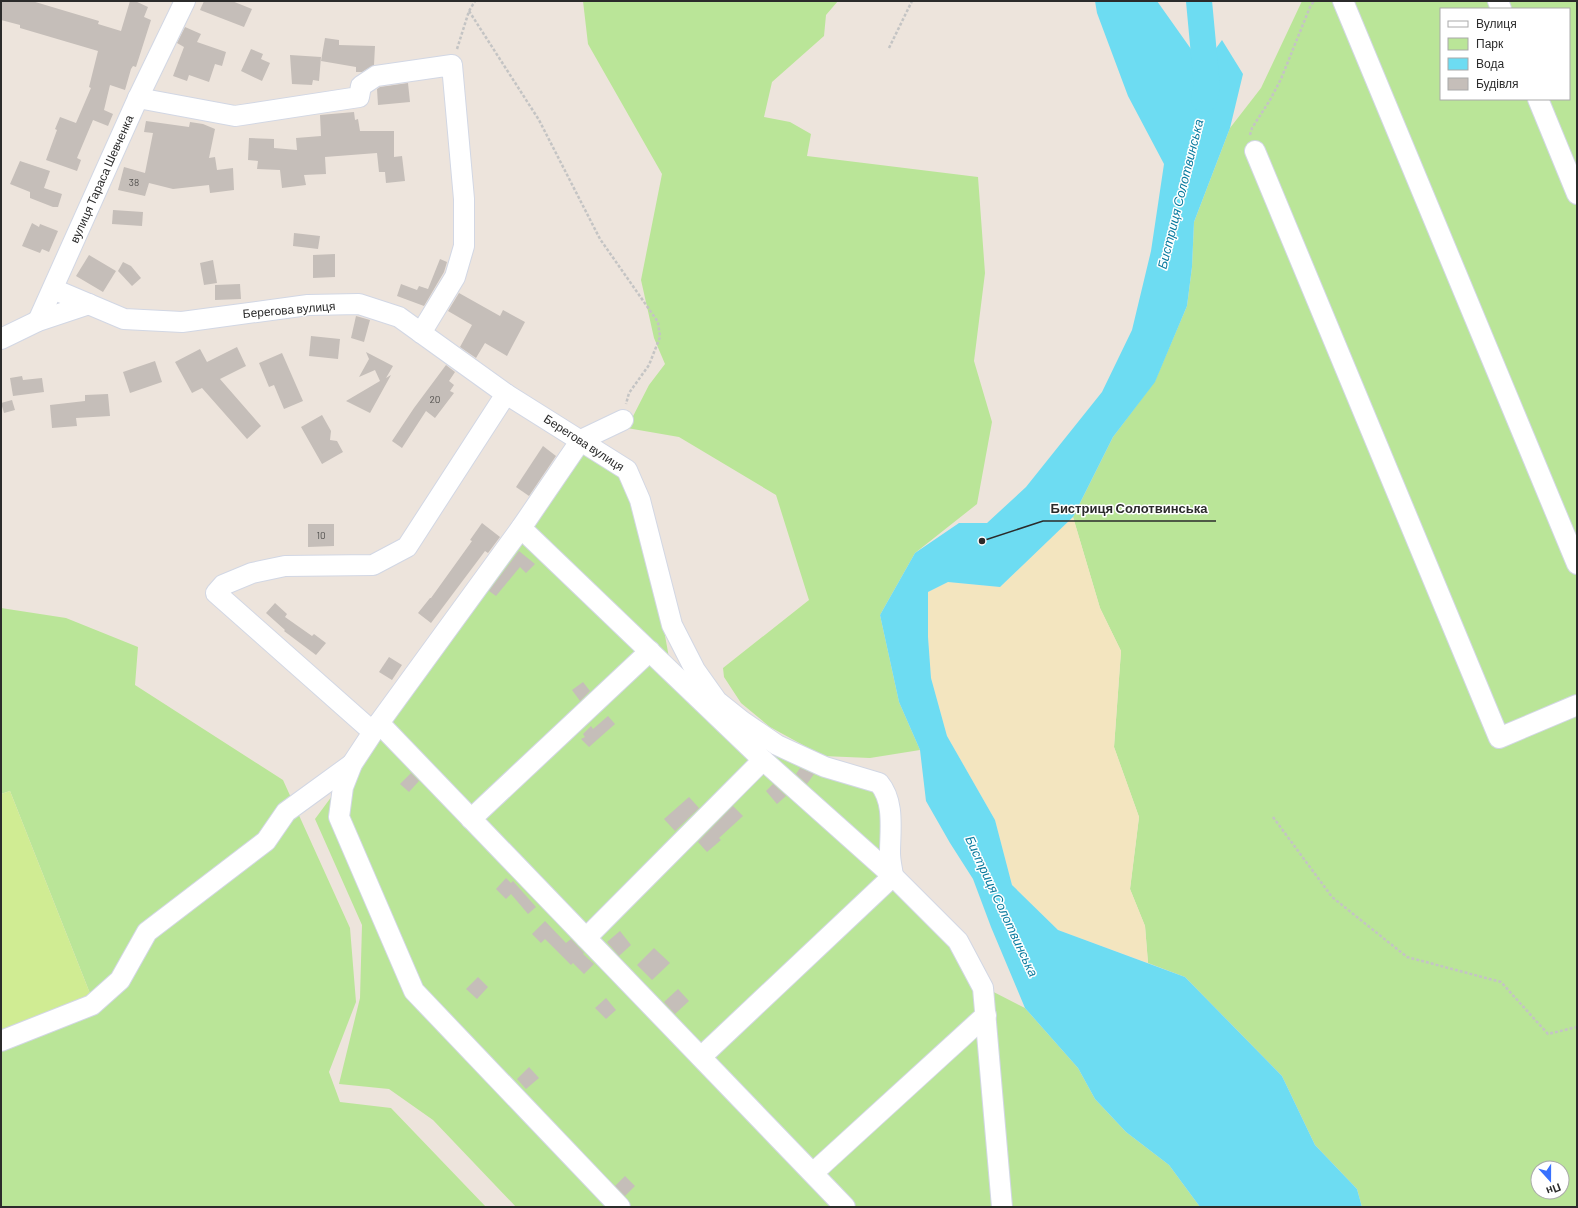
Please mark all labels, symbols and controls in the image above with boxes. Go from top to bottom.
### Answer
legend [1440,8,1570,100]
text: Вулиця [1476,16,1517,31]
text: Парк [1476,36,1504,51]
text: Вода [1476,56,1504,71]
text: Будівля [1476,76,1518,91]
street label: вулиця Тараса Шевченка [67,112,137,245]
water label: Бистриця Солотвинська [1154,117,1206,271]
house number: 38 [129,176,139,188]
street label: Берегова вулиця [242,298,336,321]
house number: 20 [429,393,441,405]
street label: Берегова вулиця [541,411,627,474]
callout: Бистриця Солотвинська [1043,496,1216,521]
text: Бистриця Солотвинська [1051,500,1208,516]
house number: 10 [316,529,326,541]
water label: Бистриця Солотвинська [962,833,1042,979]
north arrow [1530,1160,1570,1200]
text: Пн [1545,1181,1563,1198]

